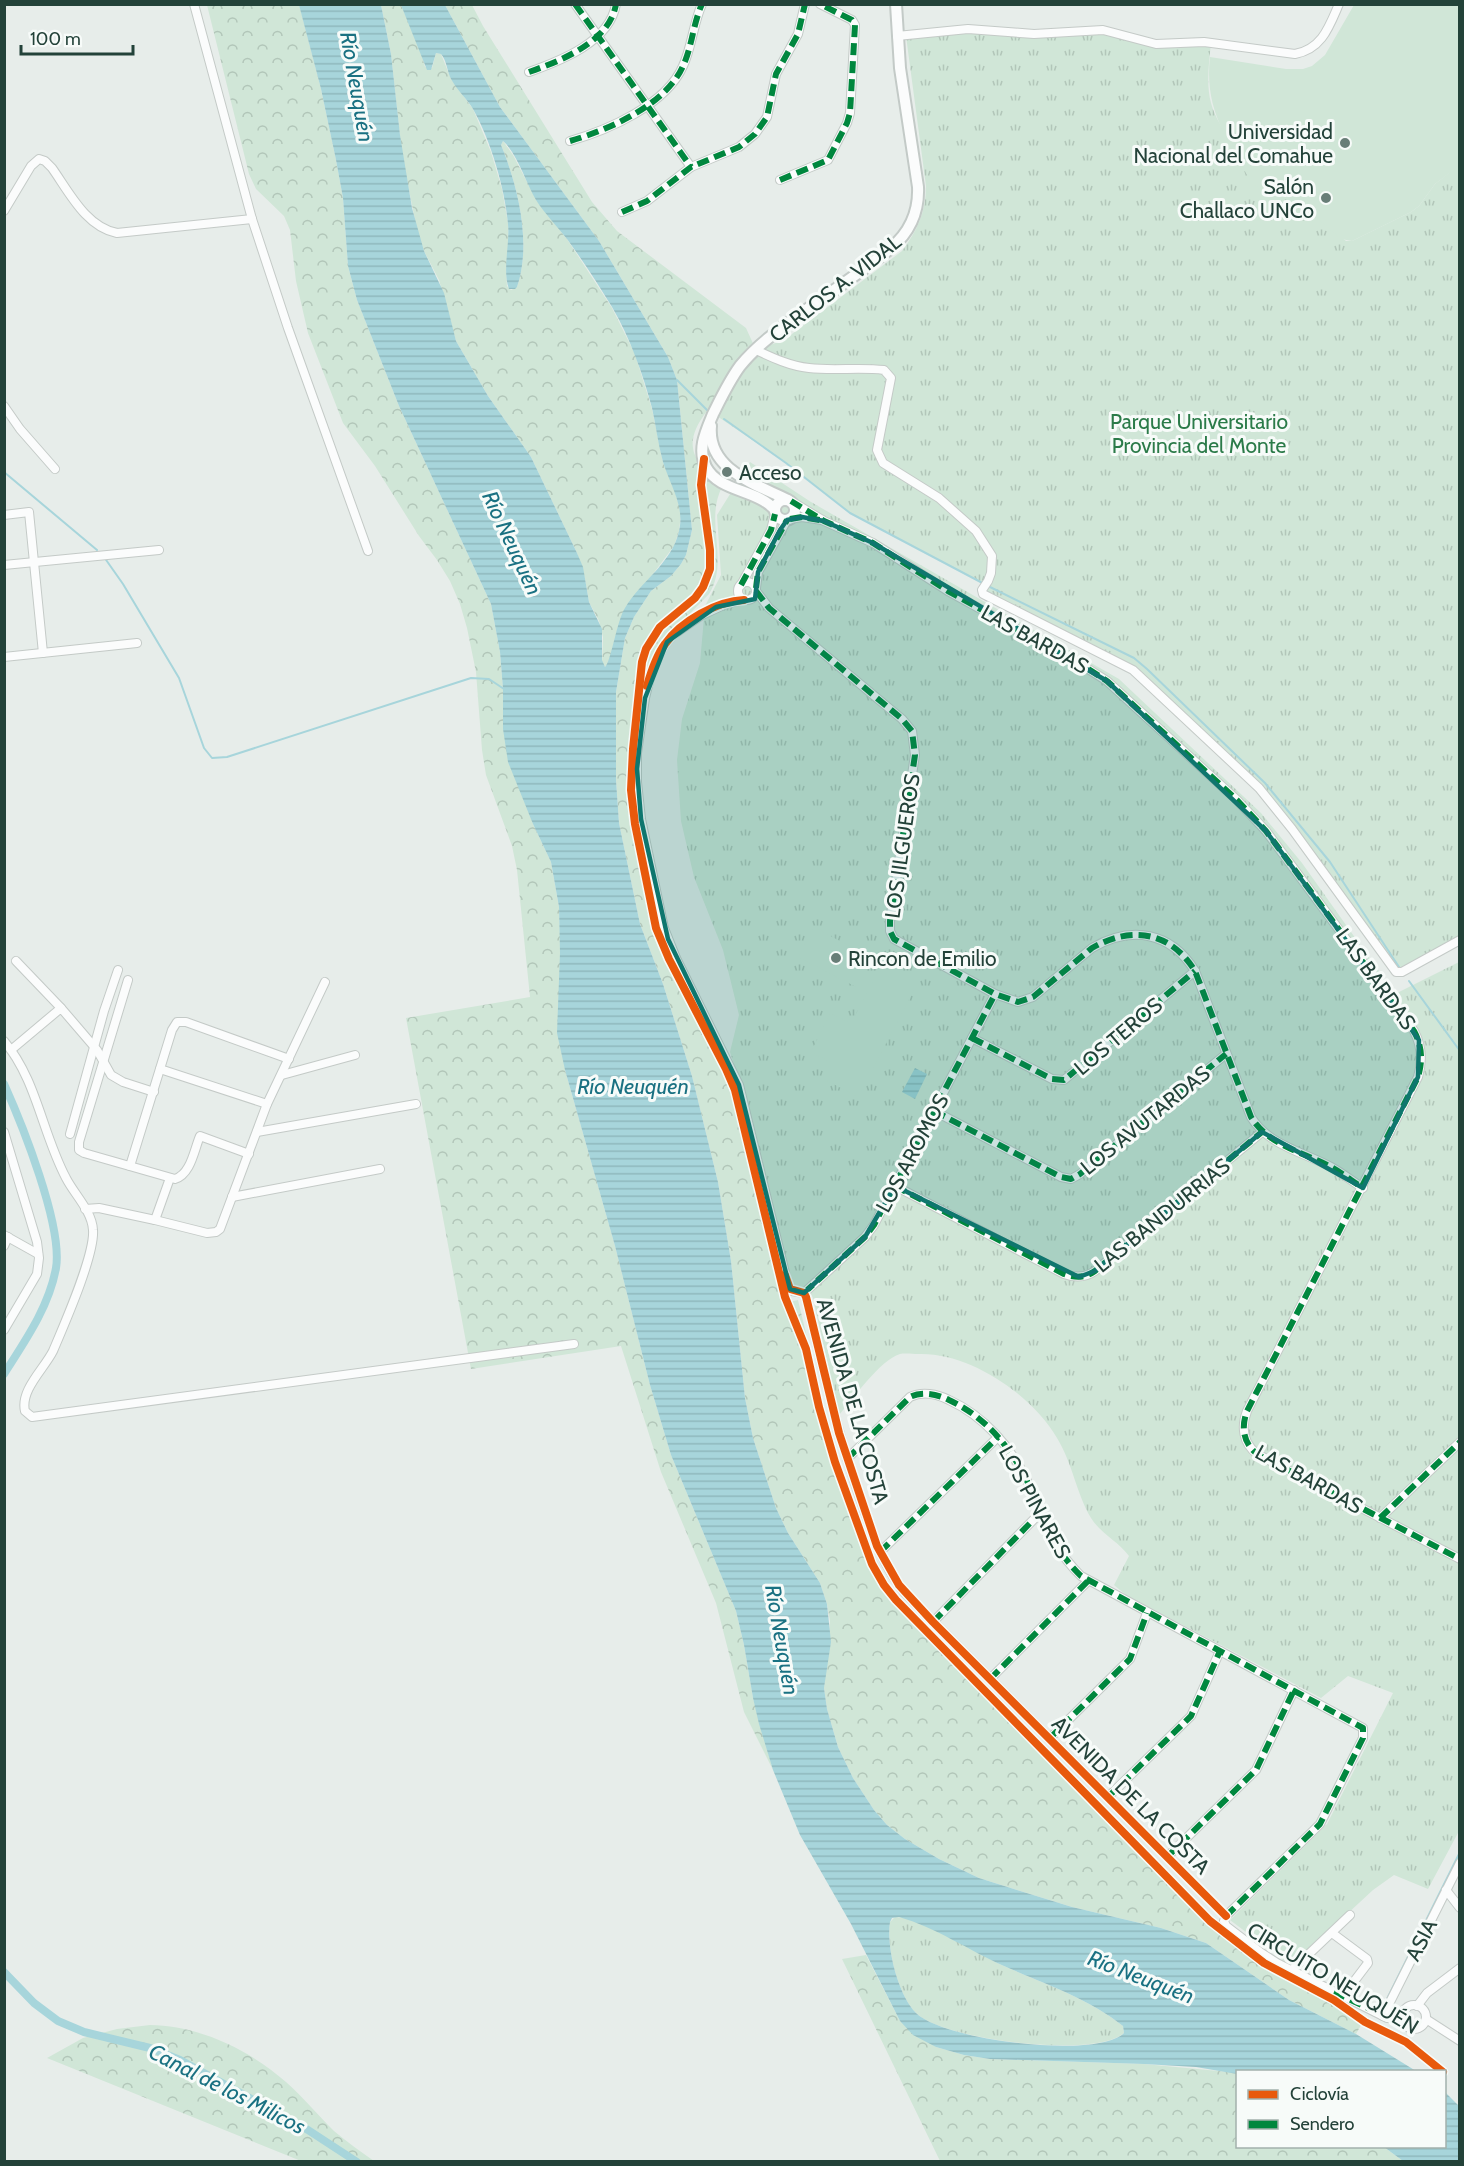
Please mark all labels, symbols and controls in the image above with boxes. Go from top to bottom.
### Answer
scale bar [21,18,134,56]
text: 100 m [30,28,81,50]
water label: Río Neuquén [334,30,380,144]
place label: Universidad Nacional del Comahue [1133,119,1333,168]
marker: Universidad Nacional del Comahue [1338,136,1352,150]
place label: Salón Challaco UNCo [1180,174,1314,223]
marker: Salón Challaco UNCo [1319,191,1333,205]
street label: CARLOS A. VIDAL [764,228,906,347]
park label: Parque Universitario Provincia del Monte [1110,409,1288,458]
place label: Acceso [739,460,801,485]
marker: Acceso [720,465,734,479]
water label: Río Neuquén [476,487,548,599]
street label: LAS BARDAS [977,599,1093,679]
street label: LOS JILGUEROS [879,772,925,920]
street label: LAS BARDAS [1331,924,1421,1034]
place label: Rincon de Emilio [848,946,997,971]
marker: Rincon de Emilio [829,951,843,965]
street label: LOS TEROS [1069,992,1167,1080]
street label: LOS AVUTARDAS [1075,1060,1215,1180]
water label: Río Neuquén [577,1073,689,1100]
street label: LOS AROMOS [870,1090,954,1216]
street label: LAS BANDURRIAS [1089,1153,1235,1277]
street label: AVENIDA DE LA COSTA [812,1295,894,1507]
street label: LAS BARDAS [1251,1439,1367,1519]
street label: LOS PINARES [994,1441,1076,1563]
water label: Río Neuquén [759,1583,805,1697]
street label: AVENIDA DE LA COSTA [1047,1711,1215,1879]
street label: ASIA [1400,1915,1442,1965]
street label: CIRCUITO NEUQUÉN [1243,1917,1423,2039]
water label: Río Neuquén [1084,1944,1198,2010]
water label: Canal de los Milicos [144,2038,310,2140]
legend [1236,2070,1446,2148]
text: Ciclovía [1290,2083,1349,2105]
text: Sendero [1290,2113,1354,2135]

